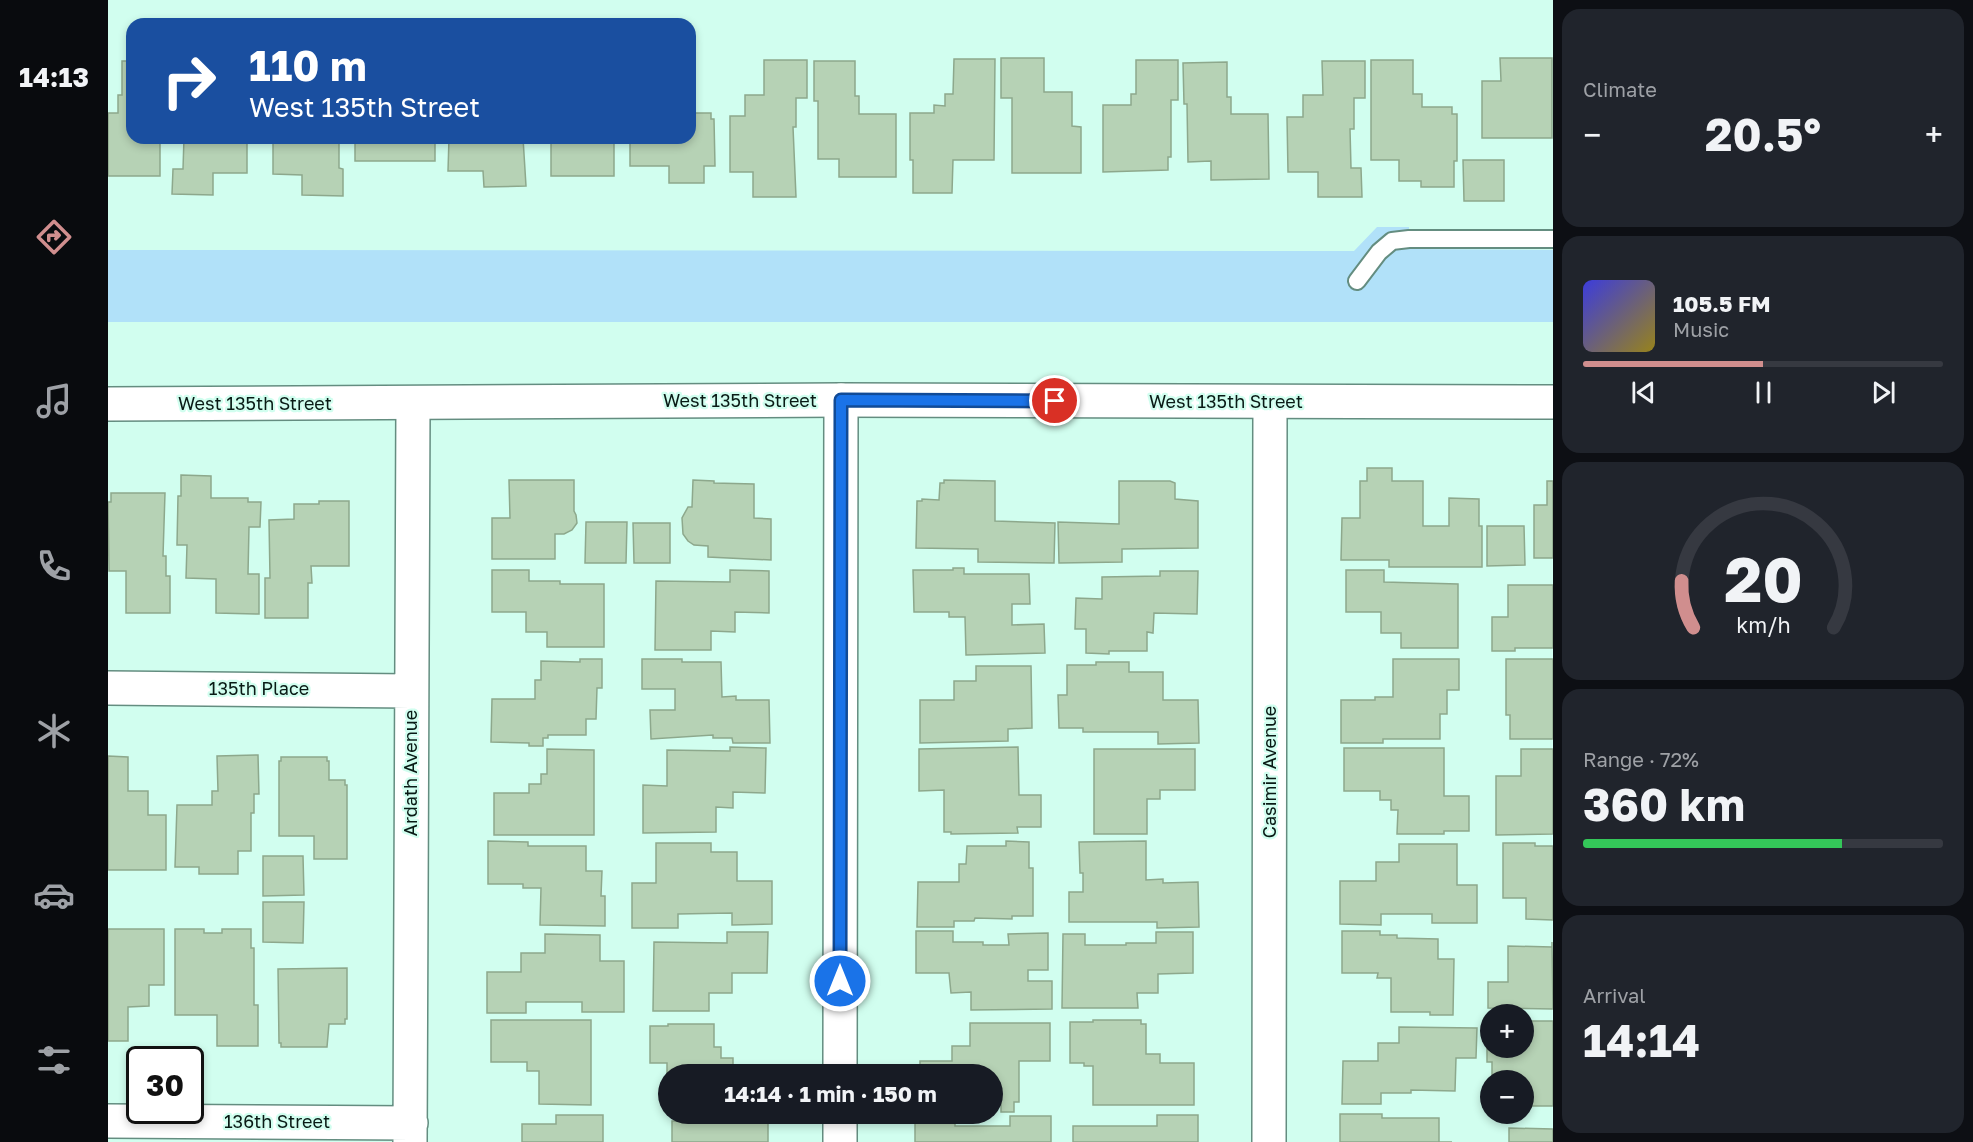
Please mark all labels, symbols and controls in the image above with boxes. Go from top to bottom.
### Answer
text: 110 m [249,40,367,90]
icon: right [150,42,228,120]
text: 14:13 [19,61,89,93]
text: Climate [1583,77,1657,101]
text: West 135th Street [249,91,480,123]
text: 20.5° [1705,107,1821,161]
text: − [1583,115,1601,154]
text: + [1925,115,1943,154]
icon: directions [33,216,75,258]
text: 105.5 FM [1673,290,1771,317]
text: Music [1673,317,1729,341]
pin [1029,375,1080,426]
icon: previous [1627,376,1660,409]
icon: pause [1747,376,1780,409]
icon: next [1867,376,1900,409]
icon: music [33,380,75,422]
icon: arrive [1038,384,1071,417]
street label: West 135th Street [663,389,817,411]
street label: West 135th Street [1149,390,1303,412]
street label: West 135th Street [178,392,332,414]
text: 20 [1724,541,1802,616]
icon: phone [33,545,75,587]
text: km/h [1736,612,1790,638]
street label: 135th Place [209,677,309,699]
street label: Casimir Avenue [1258,706,1280,838]
icon: climate [33,710,75,752]
street label: Ardath Avenue [399,710,421,836]
text: Range · 72% [1583,747,1699,771]
text: 360 km [1583,777,1745,831]
icon: car [33,874,75,916]
position arrow [808,949,872,1013]
text: Arrival [1583,983,1646,1007]
map controls [1480,1004,1534,1124]
button: + [1480,1004,1534,1058]
text: 14:14 [1583,1013,1700,1067]
icon: filters [33,1039,75,1081]
speed limit sign: 30 [126,1046,204,1124]
button: − [1480,1070,1534,1124]
text: 14:14 · 1 min · 150 m [724,1080,937,1107]
street label: 136th Street [224,1110,330,1132]

